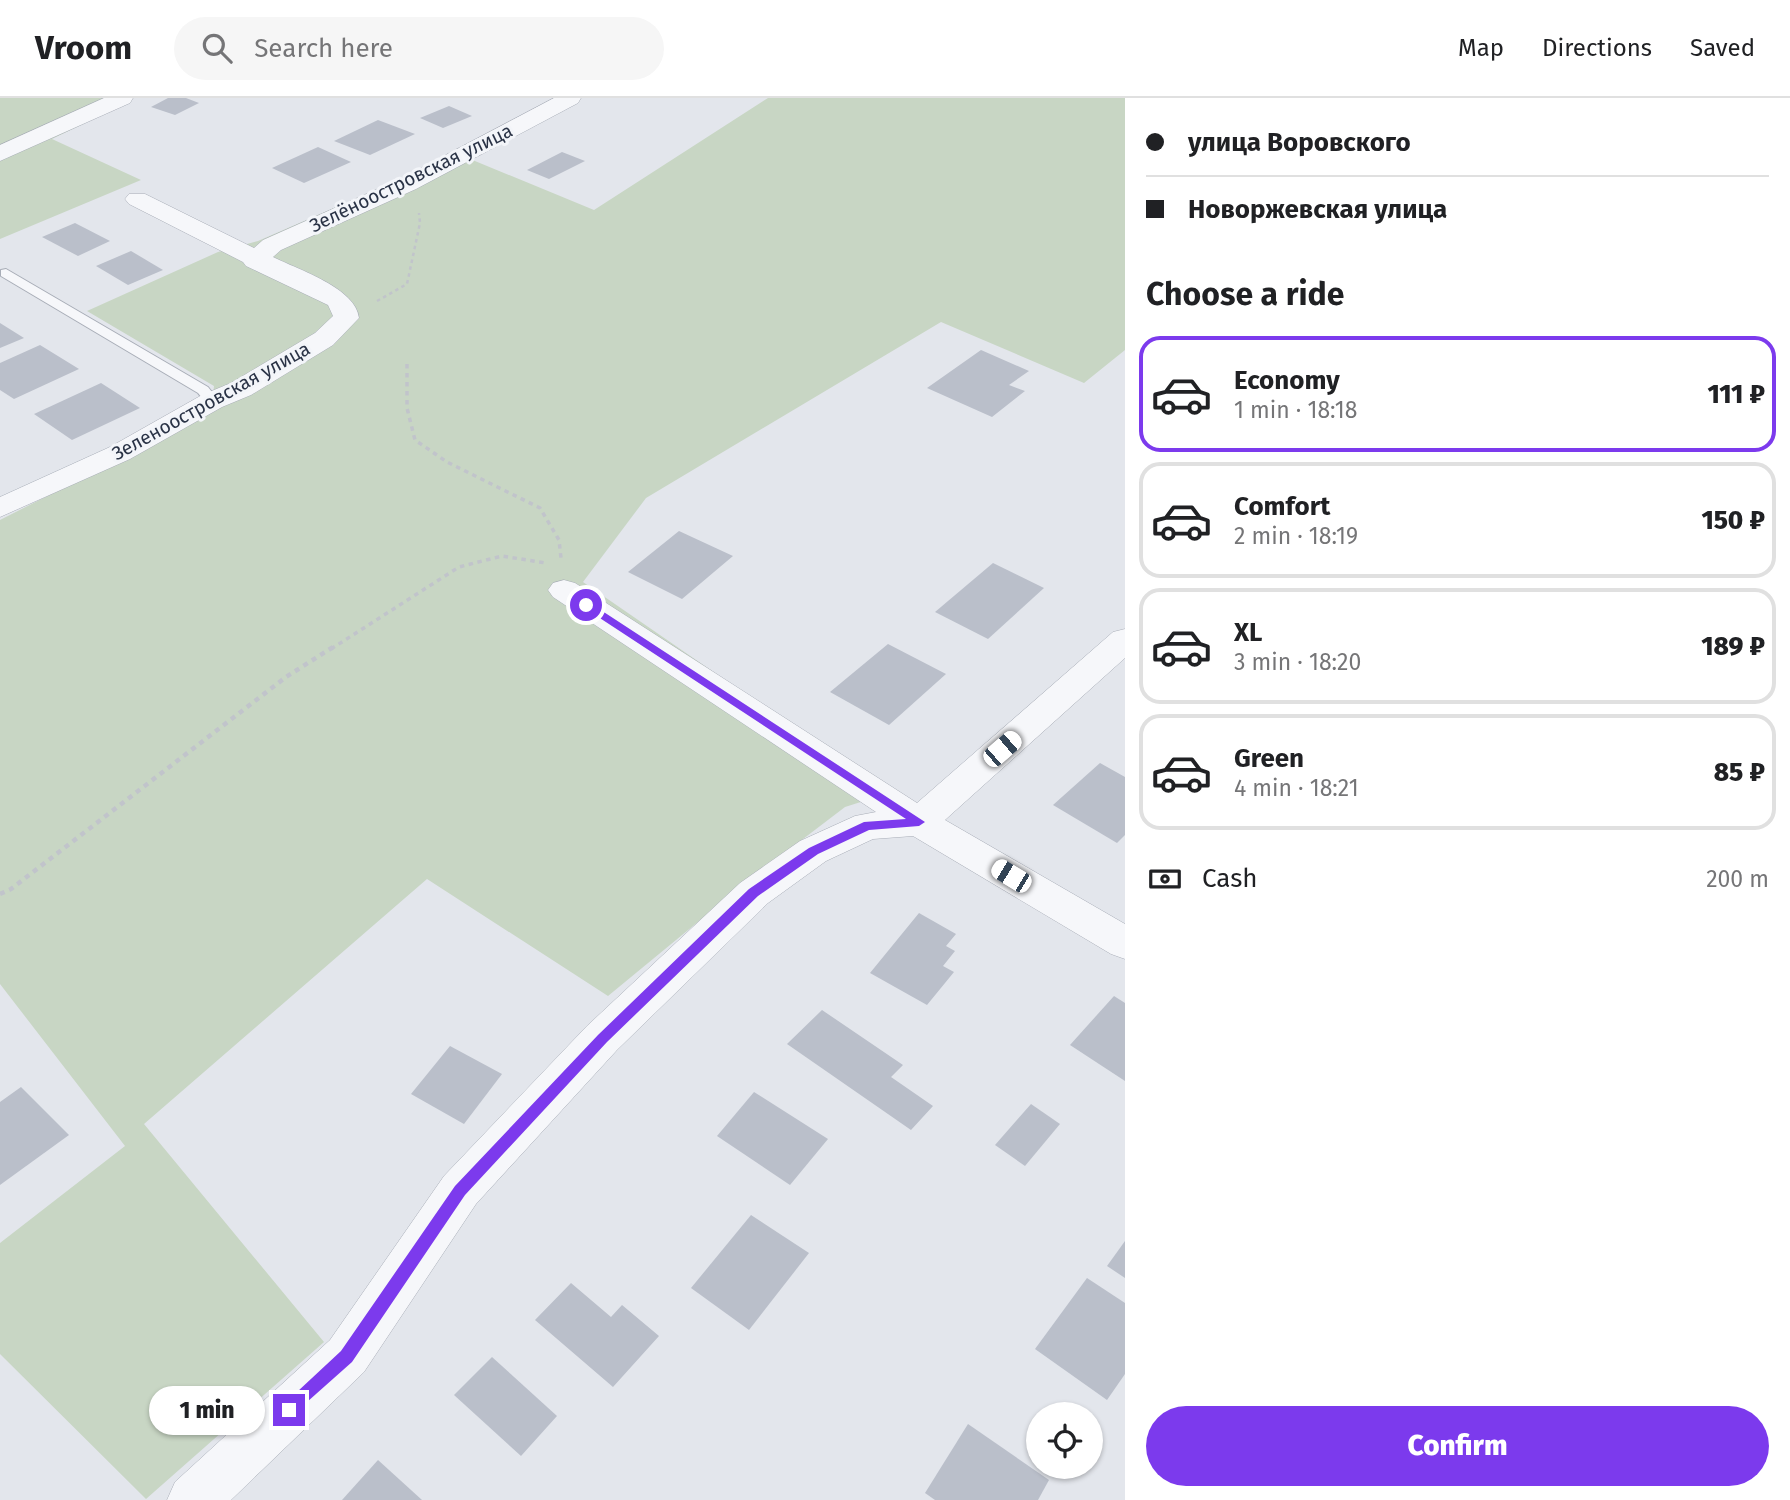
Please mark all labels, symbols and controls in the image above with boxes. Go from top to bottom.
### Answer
search box [174,17,664,80]
text: Vroom [35,28,132,68]
icon: search [198,29,236,67]
text: Search here [254,33,393,64]
text: Map [1458,34,1504,62]
text: Directions [1542,34,1652,62]
text: Saved [1690,34,1755,62]
street label: Зелёноостровская улица [306,119,516,237]
text: улица Воровского [1188,127,1411,158]
text: Новоржевская улица [1188,194,1447,225]
text: Choose a ride [1146,275,1344,313]
street label: Зеленоостровская улица [108,337,314,465]
icon: car [1150,363,1213,426]
text: Economy [1234,365,1340,396]
text: 111 ₽ [1707,379,1765,410]
text: 1 min · 18:18 [1234,396,1357,424]
icon: car [1150,489,1213,552]
text: Comfort [1234,491,1330,522]
text: 150 ₽ [1701,505,1765,536]
text: 2 min · 18:19 [1234,522,1358,550]
route start [570,589,602,621]
icon: car [1150,615,1213,678]
text: XL [1234,617,1262,648]
text: 189 ₽ [1701,631,1765,662]
text: 3 min · 18:20 [1234,648,1361,676]
car [980,727,1025,771]
icon: car [1150,741,1213,804]
text: Green [1234,743,1304,774]
text: 85 ₽ [1714,757,1765,788]
text: 4 min · 18:21 [1234,774,1359,802]
car [988,856,1035,896]
icon: cash [1146,860,1184,898]
text: Cash [1202,863,1258,894]
text: 200 m [1706,865,1769,893]
callout: 1 min [149,1386,264,1434]
route end [273,1394,305,1426]
text: 1 min [179,1396,235,1424]
map controls [1026,1402,1103,1479]
button: locate [1026,1402,1103,1479]
button: Confirm [1146,1406,1769,1486]

